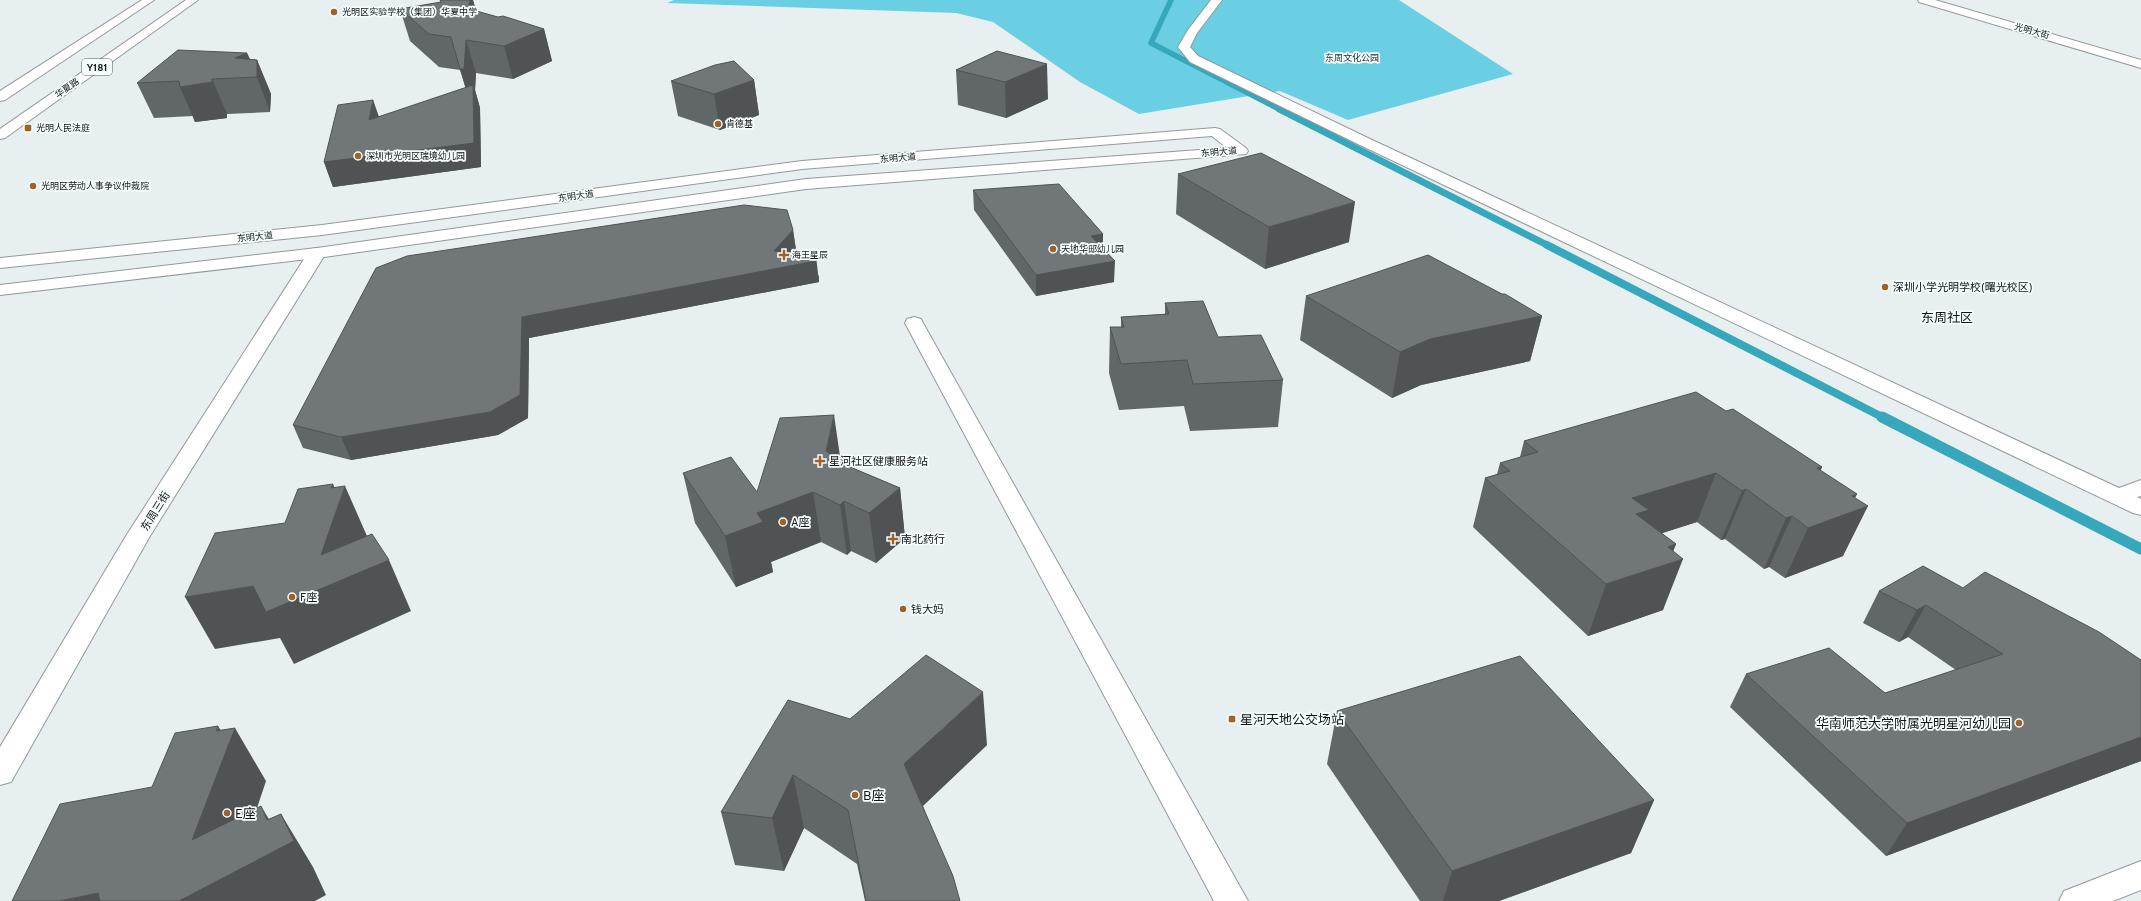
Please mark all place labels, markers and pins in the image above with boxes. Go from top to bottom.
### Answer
place label: 光明区实验学校（集团）华夏中学 [342,6,477,18]
marker: 光明区实验学校（集团）华夏中学 [329,7,339,17]
place label: 肯德基 [726,118,753,130]
marker: 肯德基 [713,119,723,129]
marker: 光明人民法庭 [23,123,33,133]
place label: 光明人民法庭 [36,123,90,134]
place label: 深圳市光明区瑞境幼儿园 [366,150,465,162]
marker: 深圳市光明区瑞境幼儿园 [353,151,363,161]
place label: 光明区劳动人事争议仲裁院 [41,180,149,192]
marker: 光明区劳动人事争议仲裁院 [28,181,38,191]
place label: 天地华邸幼儿园 [1061,243,1124,255]
marker: 天地华邸幼儿园 [1048,244,1058,254]
marker: 海王星辰 [779,250,789,260]
place label: 海王星辰 [792,250,828,261]
place label: 深圳小学光明学校(曙光校区) [1893,281,2033,295]
marker: 深圳小学光明学校(曙光校区) [1880,282,1890,292]
marker: 星河社区健康服务站 [814,455,826,467]
place label: 星河社区健康服务站 [829,455,928,469]
place label: A座 [791,516,809,530]
marker: A座 [778,517,788,527]
place label: 南北药行 [901,533,945,547]
marker: 南北药行 [888,534,898,544]
place label: F座 [300,591,317,605]
marker: F座 [287,592,297,602]
place label: 钱大妈 [911,603,944,617]
marker: 钱大妈 [898,604,908,614]
place label: 星河天地公交场站 [1240,713,1344,729]
marker: 星河天地公交场站 [1227,714,1237,724]
place label: 华南师范大学附属光明星河幼儿园 [1816,716,2011,733]
marker: 华南师范大学附属光明星河幼儿园 [2014,718,2024,728]
place label: B座 [863,788,885,805]
marker: B座 [850,790,860,800]
place label: E座 [235,806,256,823]
marker: E座 [222,808,232,818]

